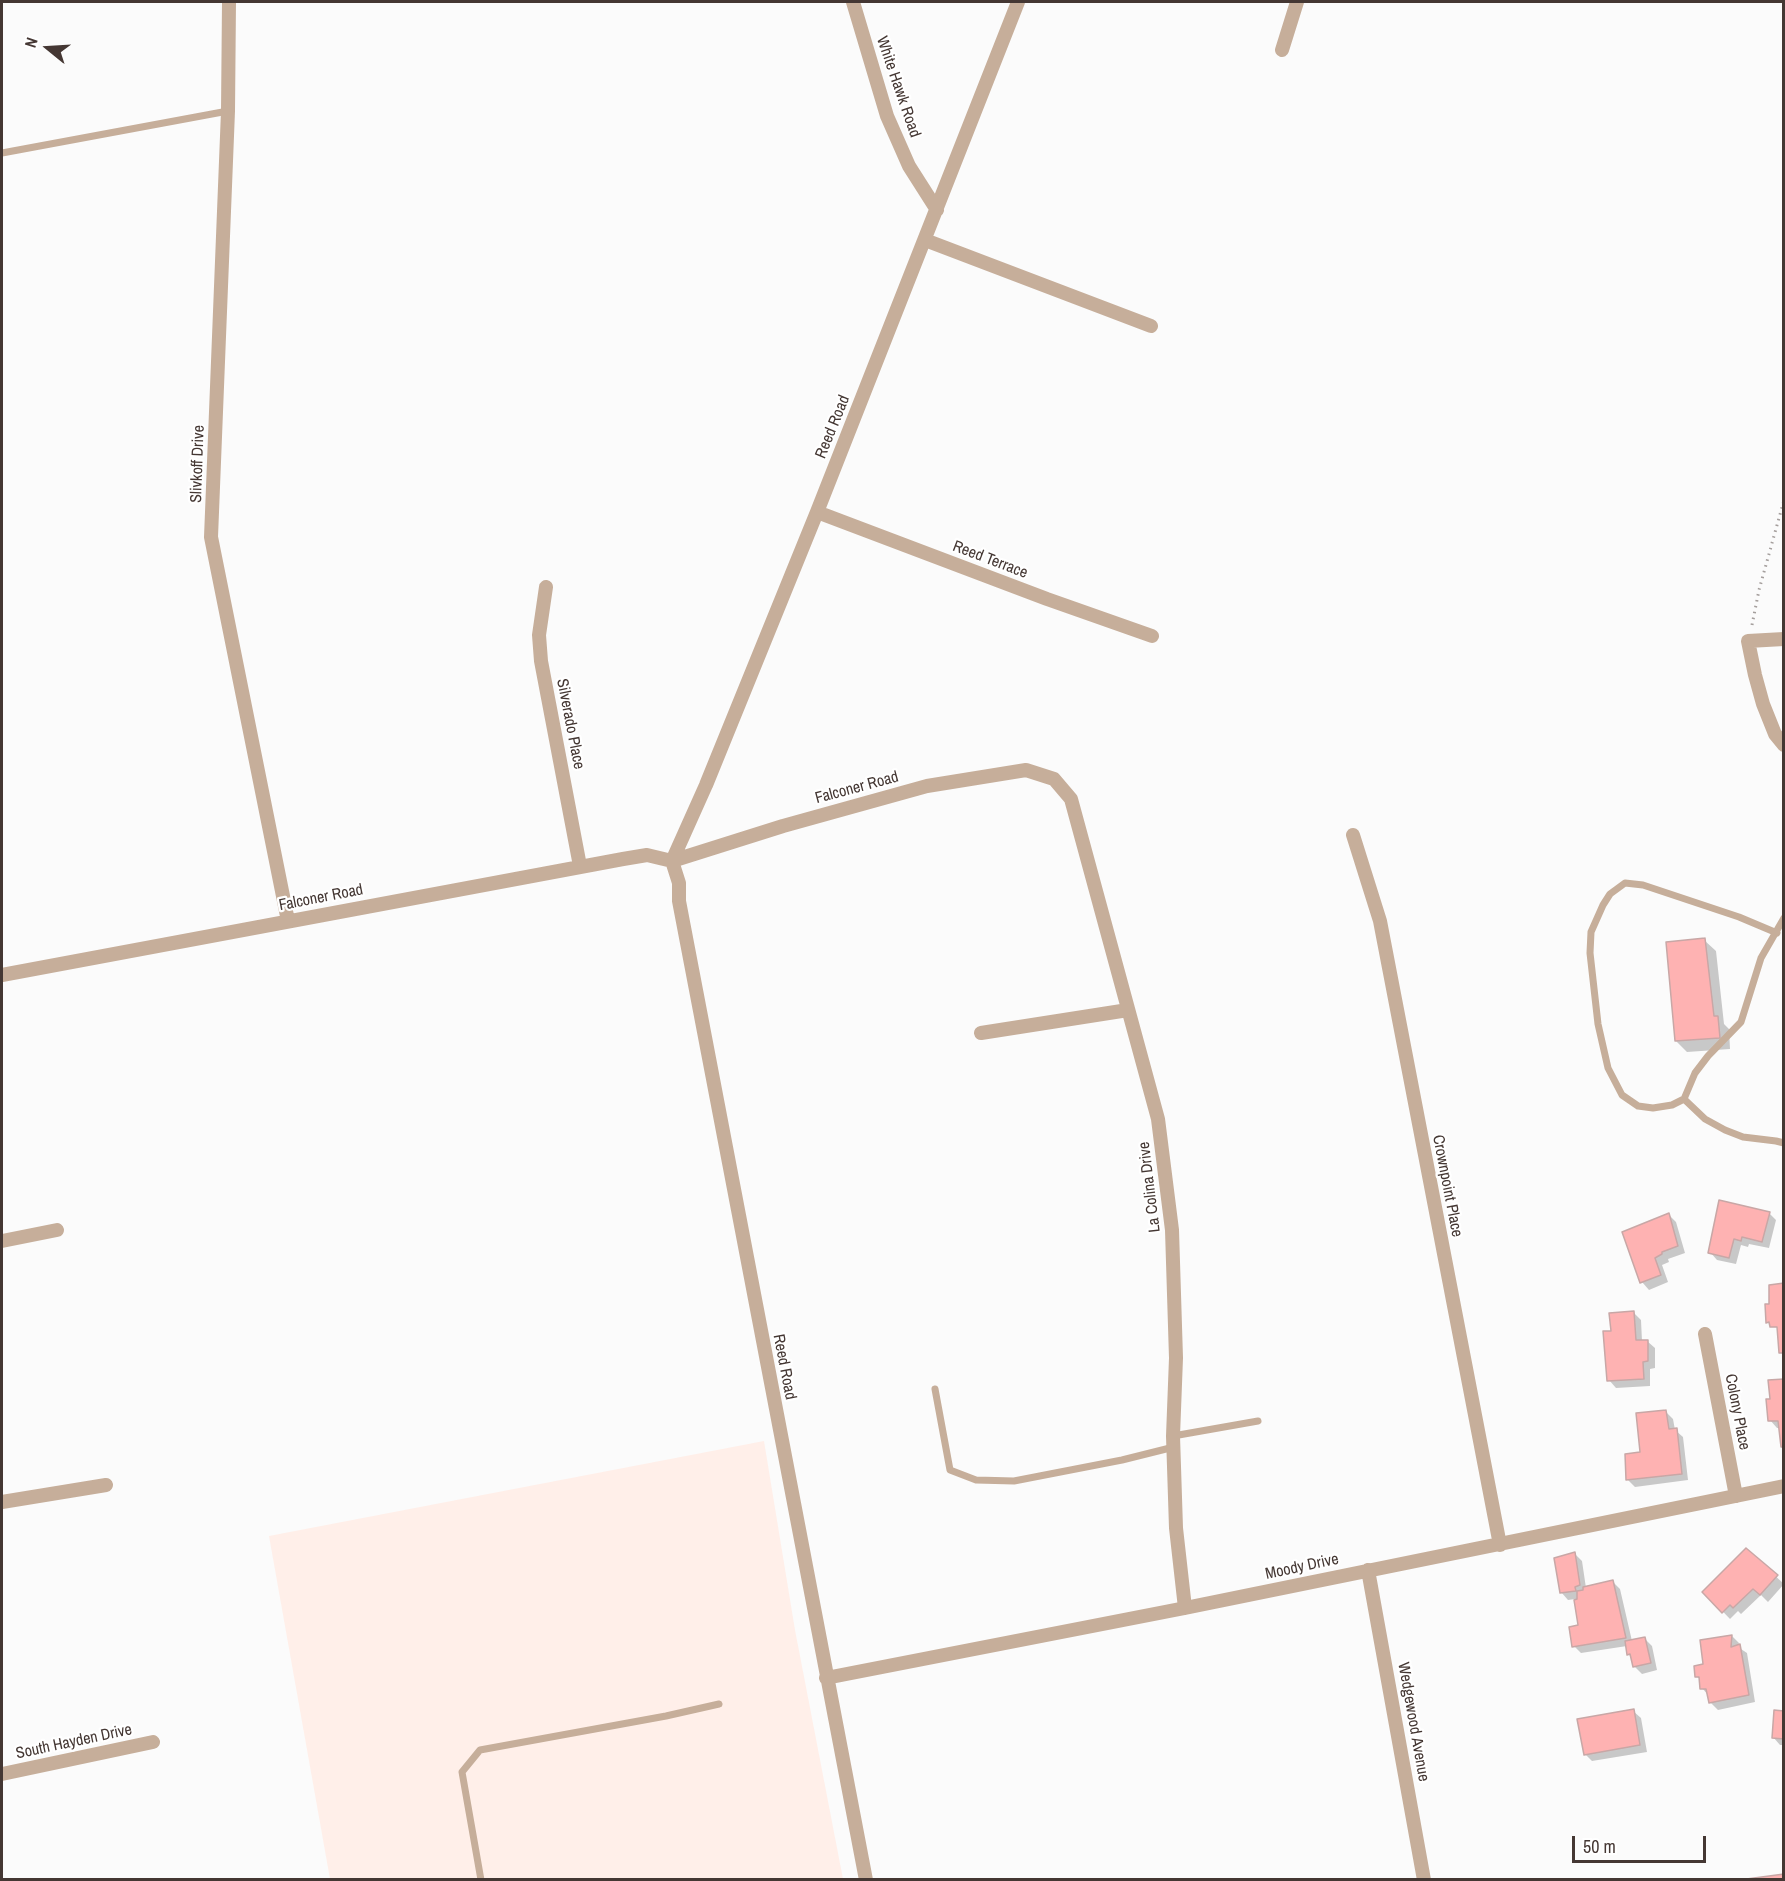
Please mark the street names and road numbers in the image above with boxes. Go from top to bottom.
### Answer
street label: White Hawk Road [872,34,924,140]
street label: Reed Road [812,393,854,461]
street label: Slivkoff Drive [187,425,209,503]
street label: Reed Terrace [950,537,1030,583]
street label: Silverado Place [552,677,588,771]
street label: Falconer Road [813,768,901,808]
street label: Falconer Road [277,880,365,916]
street label: Crownpoint Place [1428,1133,1466,1239]
street label: La Colina Drive [1135,1141,1165,1233]
street label: Reed Road [768,1333,800,1401]
street label: Colony Place [1720,1372,1754,1452]
street label: Moody Drive [1264,1550,1340,1584]
street label: Wedgewood Avenue [1393,1661,1433,1783]
street label: South Hayden Drive [14,1720,134,1764]

